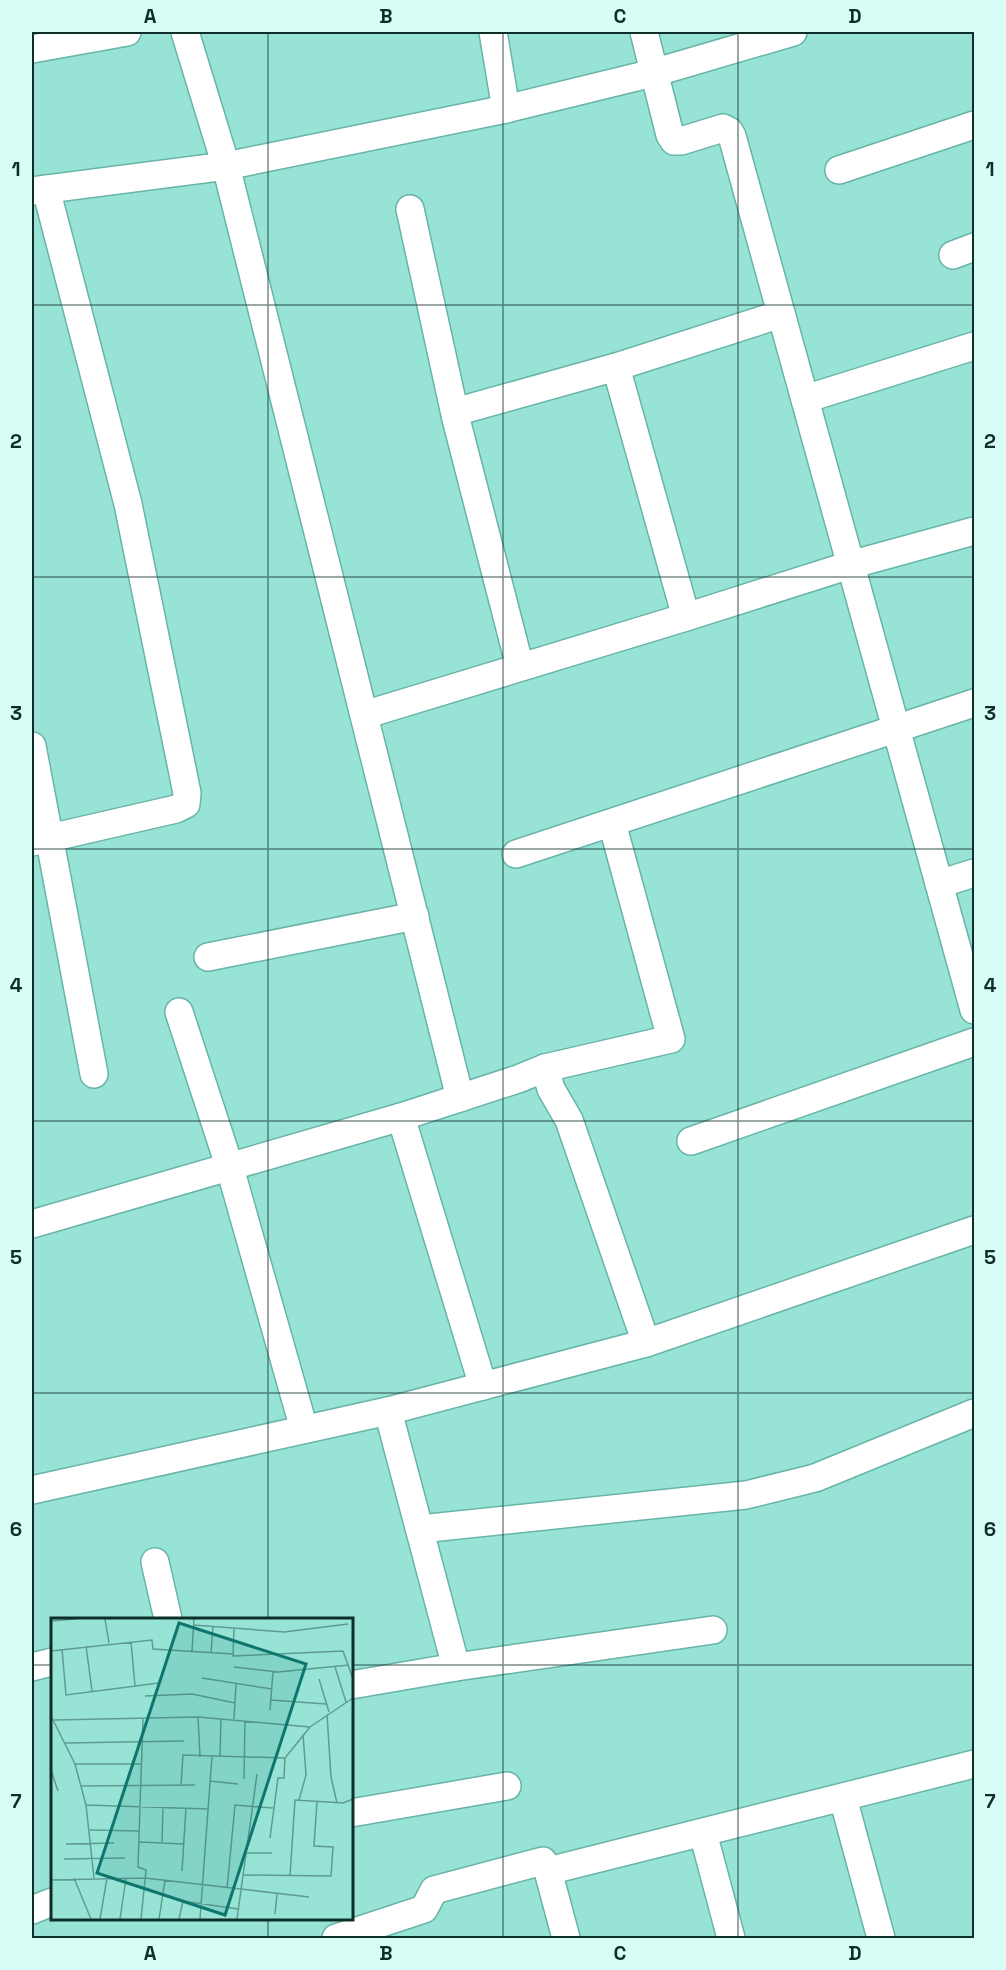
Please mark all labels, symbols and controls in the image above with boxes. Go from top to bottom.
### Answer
text: A [144,3,157,29]
text: B [379,3,393,29]
text: C [614,3,627,29]
text: D [848,3,862,29]
text: 1 [11,156,21,182]
text: 1 [985,156,995,182]
text: 2 [10,428,22,454]
text: 2 [984,428,996,454]
text: 3 [10,700,22,726]
text: 3 [984,700,996,726]
text: 4 [10,972,23,998]
text: 4 [984,972,997,998]
text: 5 [10,1244,22,1270]
text: 5 [984,1244,996,1270]
text: 6 [10,1516,22,1542]
text: 6 [984,1516,996,1542]
inset map [51,1618,352,1919]
text: 7 [10,1788,22,1814]
text: 7 [984,1788,996,1814]
text: A [144,1940,157,1966]
text: B [379,1940,393,1966]
text: C [614,1940,627,1966]
text: D [848,1940,862,1966]

